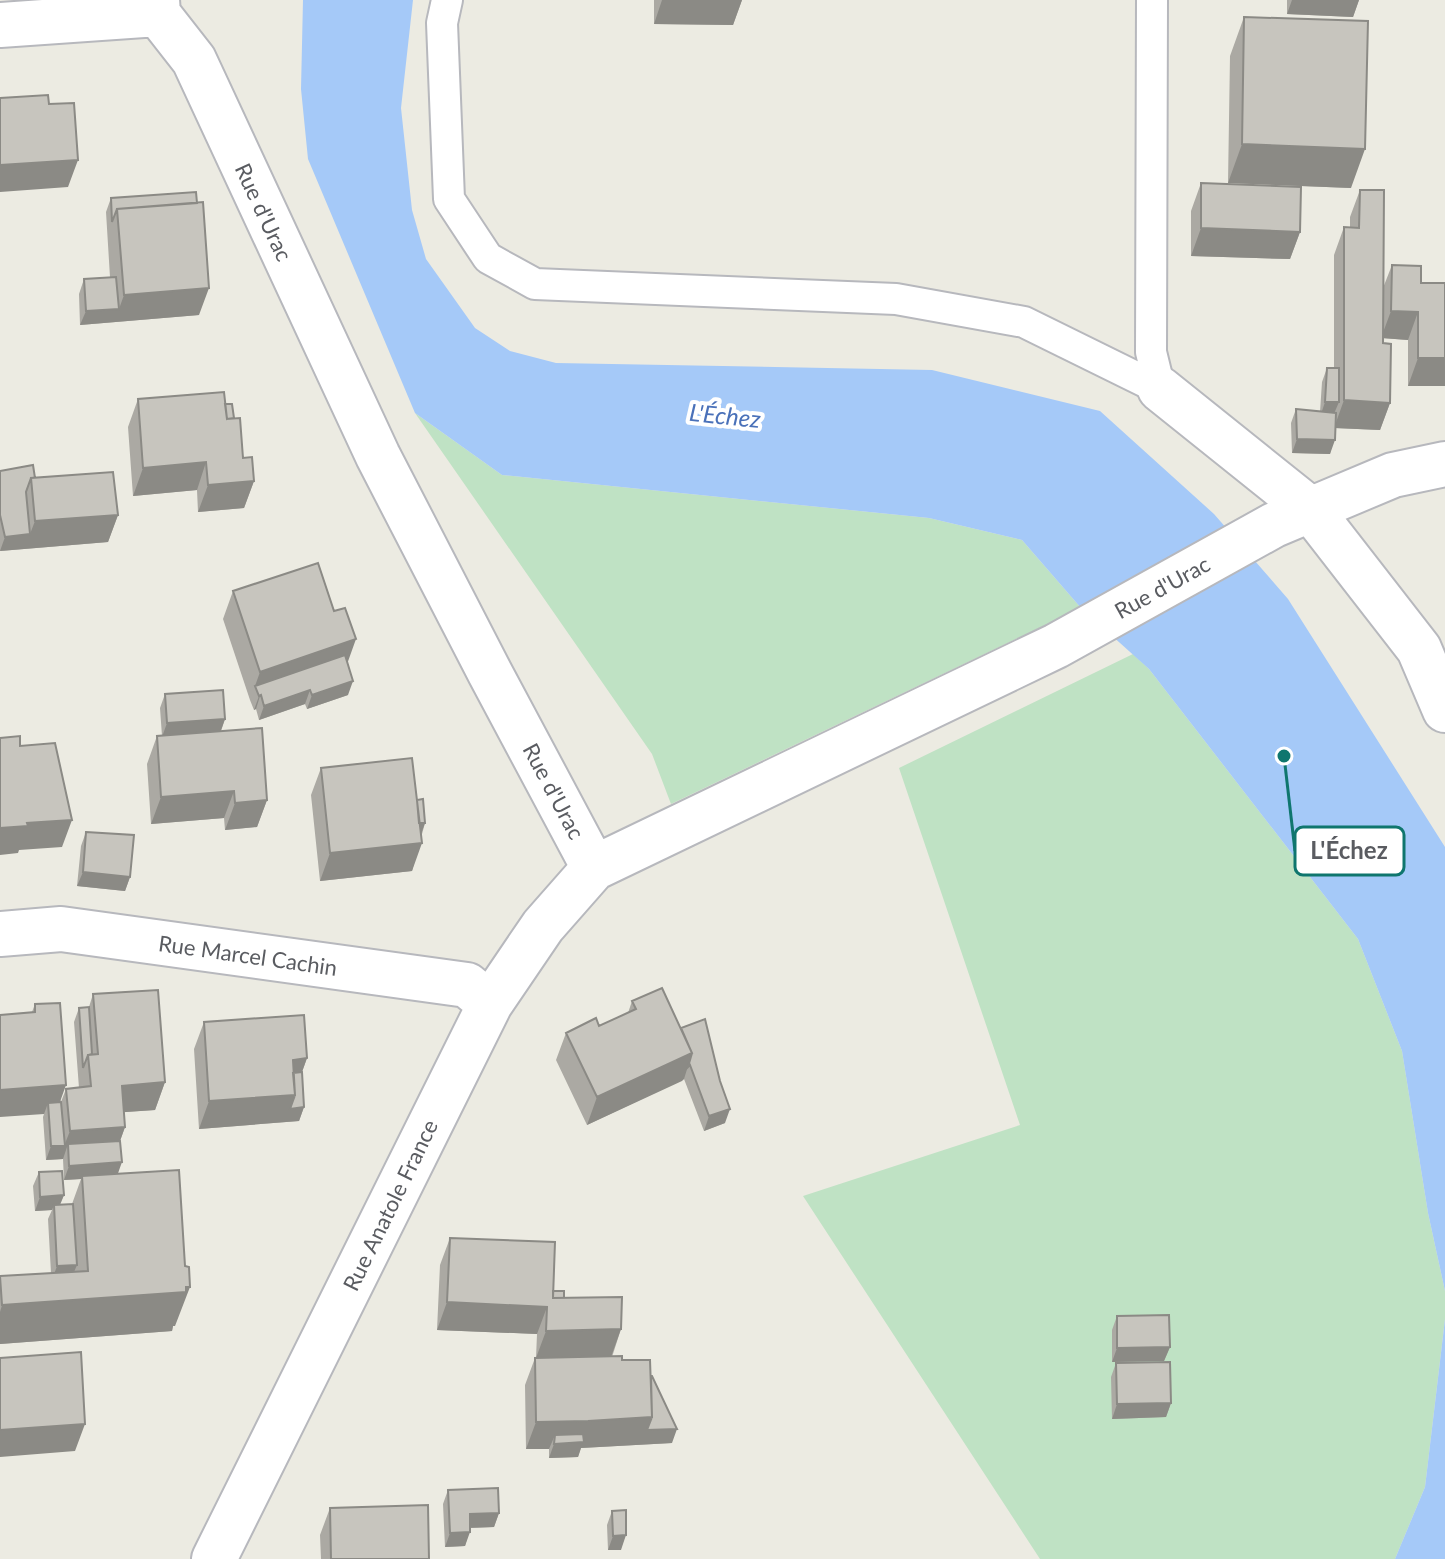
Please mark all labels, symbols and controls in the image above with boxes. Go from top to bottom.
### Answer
street label: Rue d'Urac [230,159,298,265]
water label: L'Échez [688,397,763,433]
street label: Rue d'Urac [1110,550,1214,624]
street label: Rue d'Urac [517,738,591,844]
callout: L'Échez [1295,827,1404,875]
text: L'Échez [1310,835,1388,864]
street label: Rue Marcel Cachin [157,929,339,981]
street label: Rue Anatole France [337,1115,443,1295]

